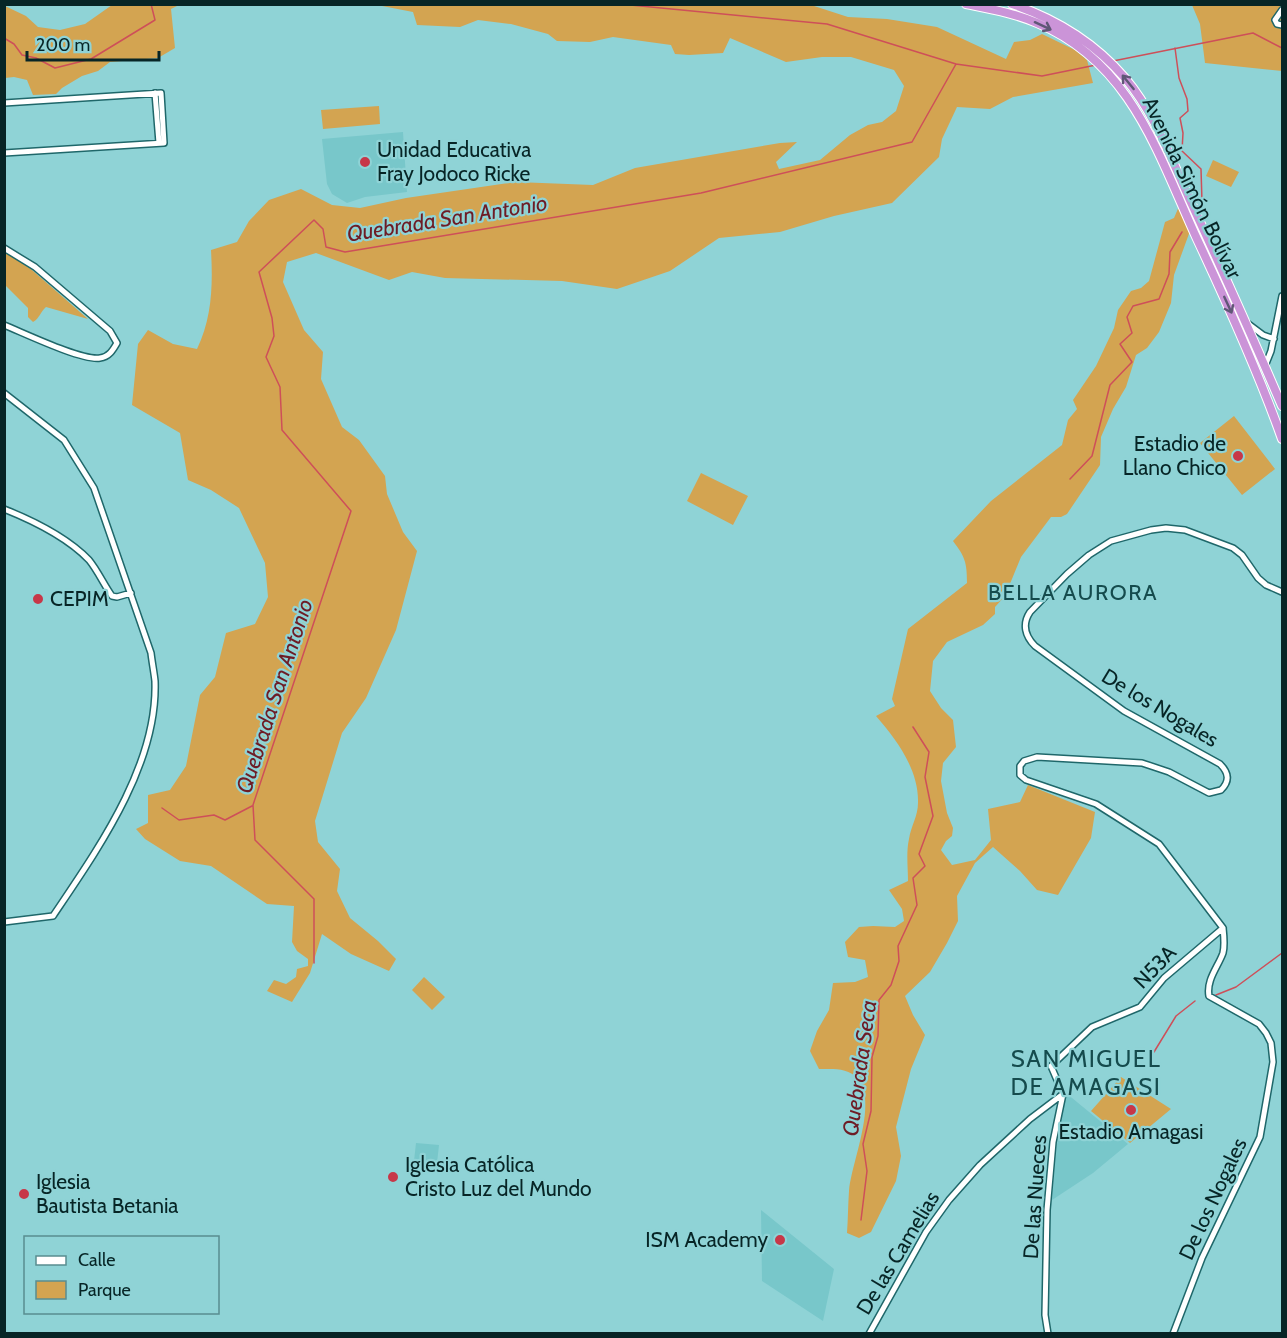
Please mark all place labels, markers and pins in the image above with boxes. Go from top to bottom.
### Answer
place label: Unidad Educativa Fray Jodoco Ricke [377,137,531,186]
marker: Unidad Educativa Fray Jodoco Ricke [358,155,372,169]
place label: Estadio de Llano Chico [1123,431,1226,480]
marker: Estadio de Llano Chico [1231,449,1245,463]
place label: CEPIM [50,586,109,611]
marker: CEPIM [31,592,45,606]
marker: Estadio Amagasi [1124,1103,1138,1117]
place label: Estadio Amagasi [1059,1119,1203,1144]
place label: Iglesia Católica Cristo Luz del Mundo [405,1152,592,1201]
place label: Iglesia Bautista Betania [36,1169,178,1218]
marker: Iglesia Católica Cristo Luz del Mundo [386,1170,400,1184]
marker: Iglesia Bautista Betania [17,1187,31,1201]
place label: ISM Academy [645,1227,768,1252]
marker: ISM Academy [773,1233,787,1247]

